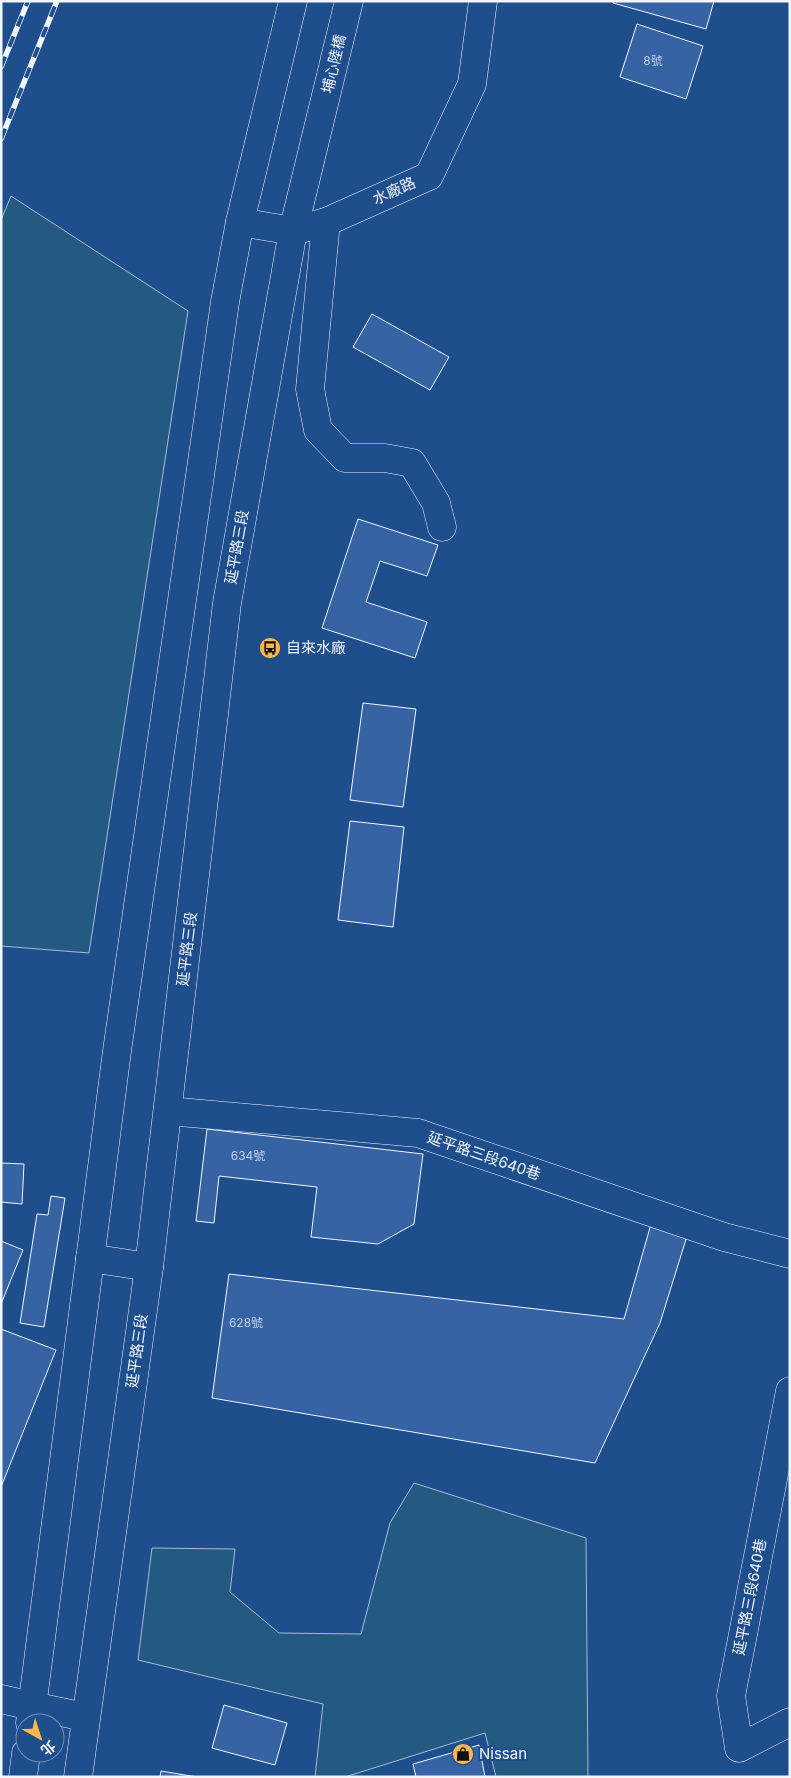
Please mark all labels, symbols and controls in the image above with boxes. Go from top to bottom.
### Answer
street label: 埔心陸橋 [318,33,350,95]
house number: 8號 [643,53,663,68]
street label: 水廠路 [369,173,418,208]
street label: 延平路三段 [221,508,252,586]
bus stop icon: 自來水廠 [258,636,282,660]
place label: 自來水廠 [286,638,346,657]
street label: 延平路三段 [173,911,201,987]
street label: 延平路三段640巷 [425,1127,543,1184]
house number: 634號 [231,1148,265,1163]
street label: 延平路三段 [122,1312,151,1389]
house number: 628號 [229,1315,263,1330]
street label: 延平路三段640巷 [729,1537,770,1657]
north arrow [15,1713,65,1763]
text: 北 [38,1737,59,1760]
shop icon: Nissan [451,1742,475,1766]
place label: Nissan [479,1744,527,1763]

